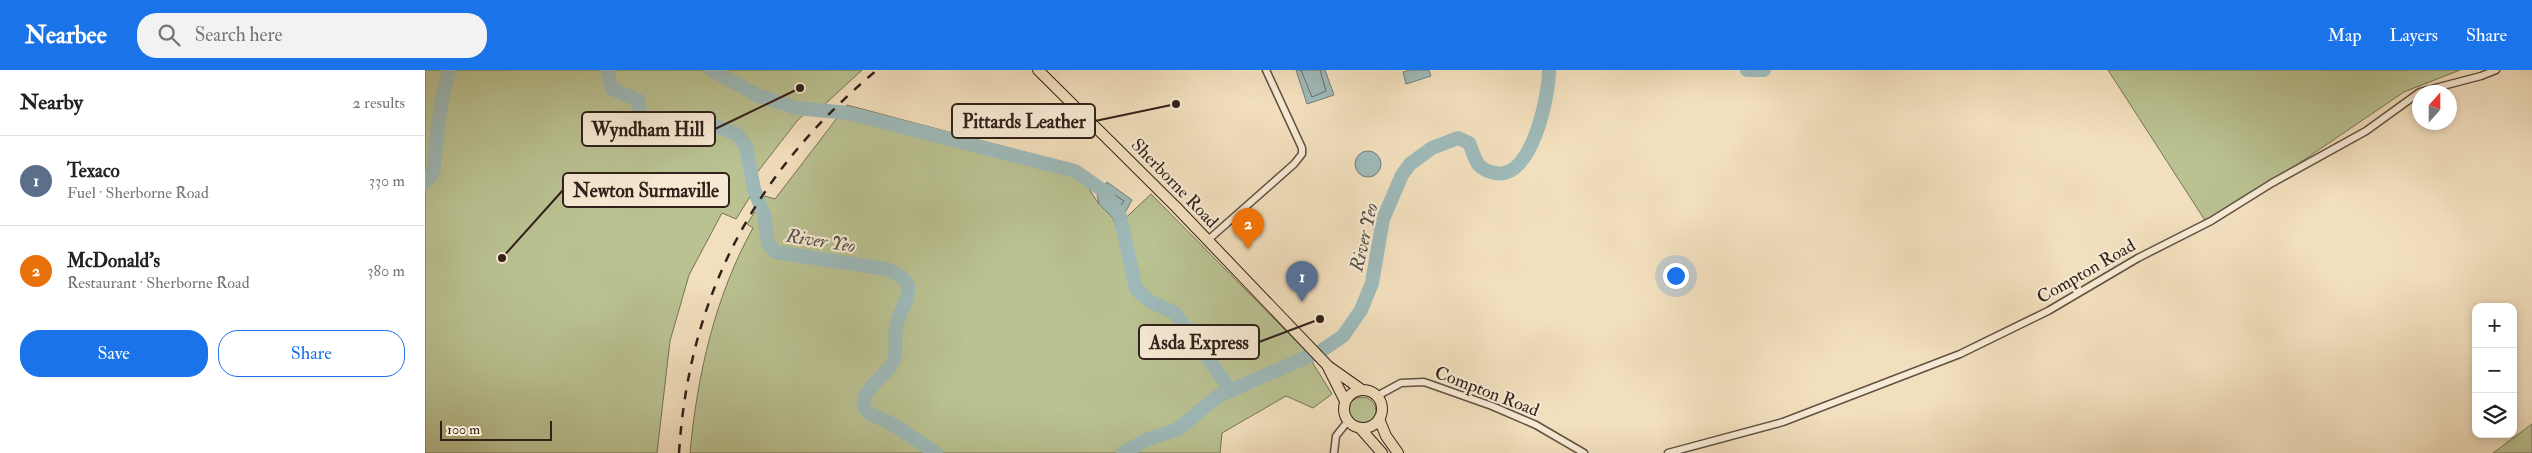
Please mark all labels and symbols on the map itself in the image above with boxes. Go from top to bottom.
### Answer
north arrow [2412,85,2457,130]
callout: Pittards Leather [952,104,1095,138]
text: Pittards Leather [962,110,1087,134]
callout: Wyndham Hill [582,112,715,146]
text: Wyndham Hill [591,118,705,143]
street label: Sherborne Road [1126,134,1223,233]
callout: Newton Surmaville [563,173,729,207]
text: Newton Surmaville [572,179,719,203]
water label: River Yeo [1344,200,1384,275]
pin: 2 [1232,208,1264,249]
water label: River Yeo [783,224,857,258]
street label: Compton Road [2033,234,2140,309]
pin: 1 [1286,261,1318,302]
your location [1663,263,1689,289]
callout: Asda Express [1139,325,1259,359]
text: Asda Express [1148,331,1249,356]
street label: Compton Road [1431,361,1542,422]
scale bar [440,418,553,441]

